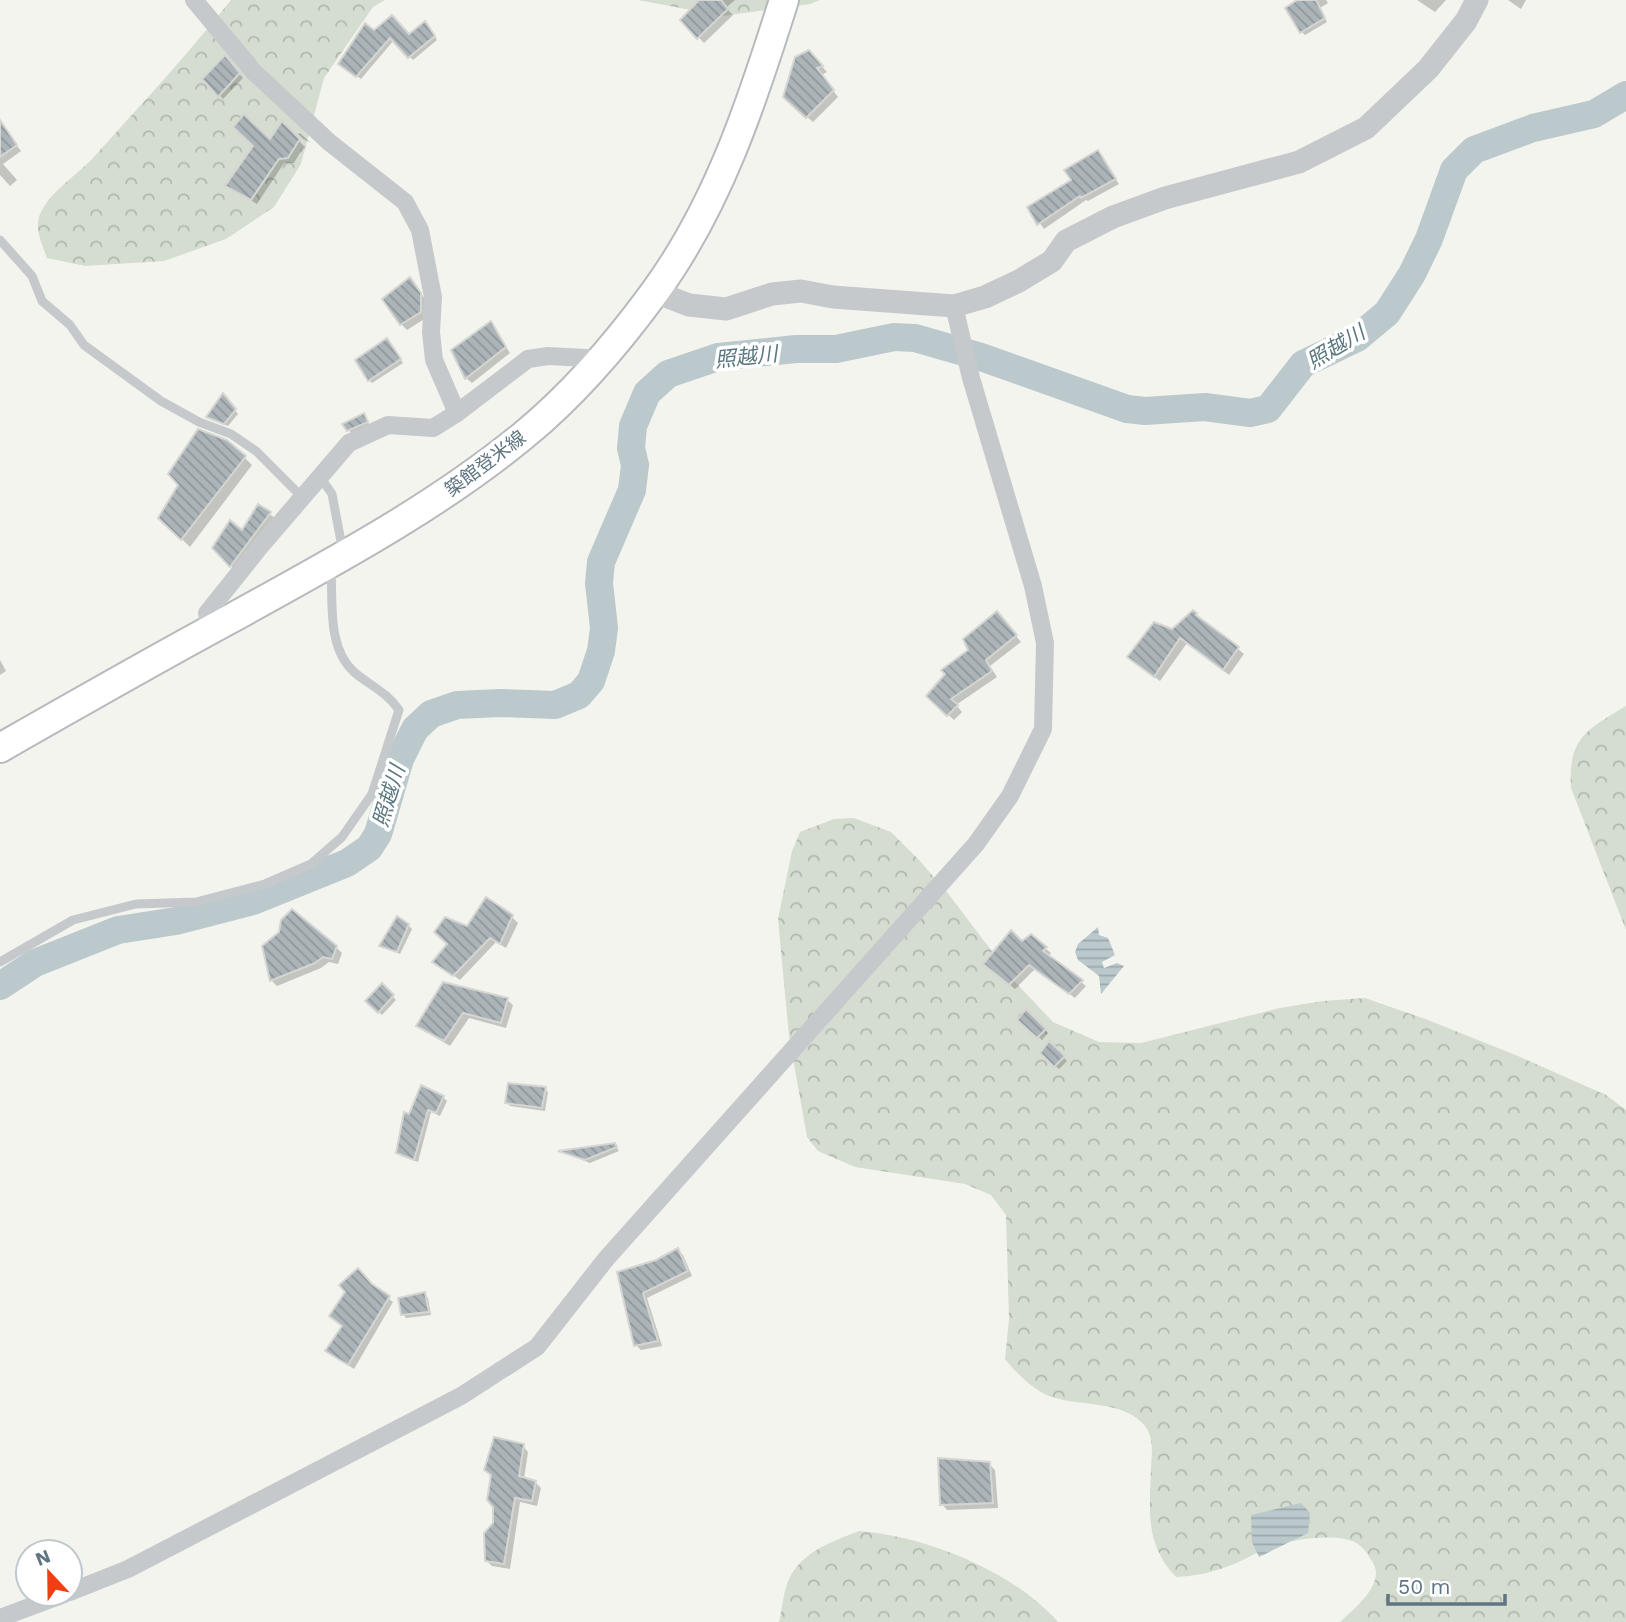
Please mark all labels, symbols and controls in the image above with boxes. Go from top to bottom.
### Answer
water label: 照越川 [1302,319,1371,374]
water label: 照越川 [713,341,781,372]
street label: 築館登米線 [440,426,530,501]
water label: 照越川 [367,760,410,830]
north arrow [14,1538,84,1608]
text: N [32,1544,54,1571]
scale bar [1388,1562,1505,1606]
text: 50 m [1398,1574,1450,1599]

